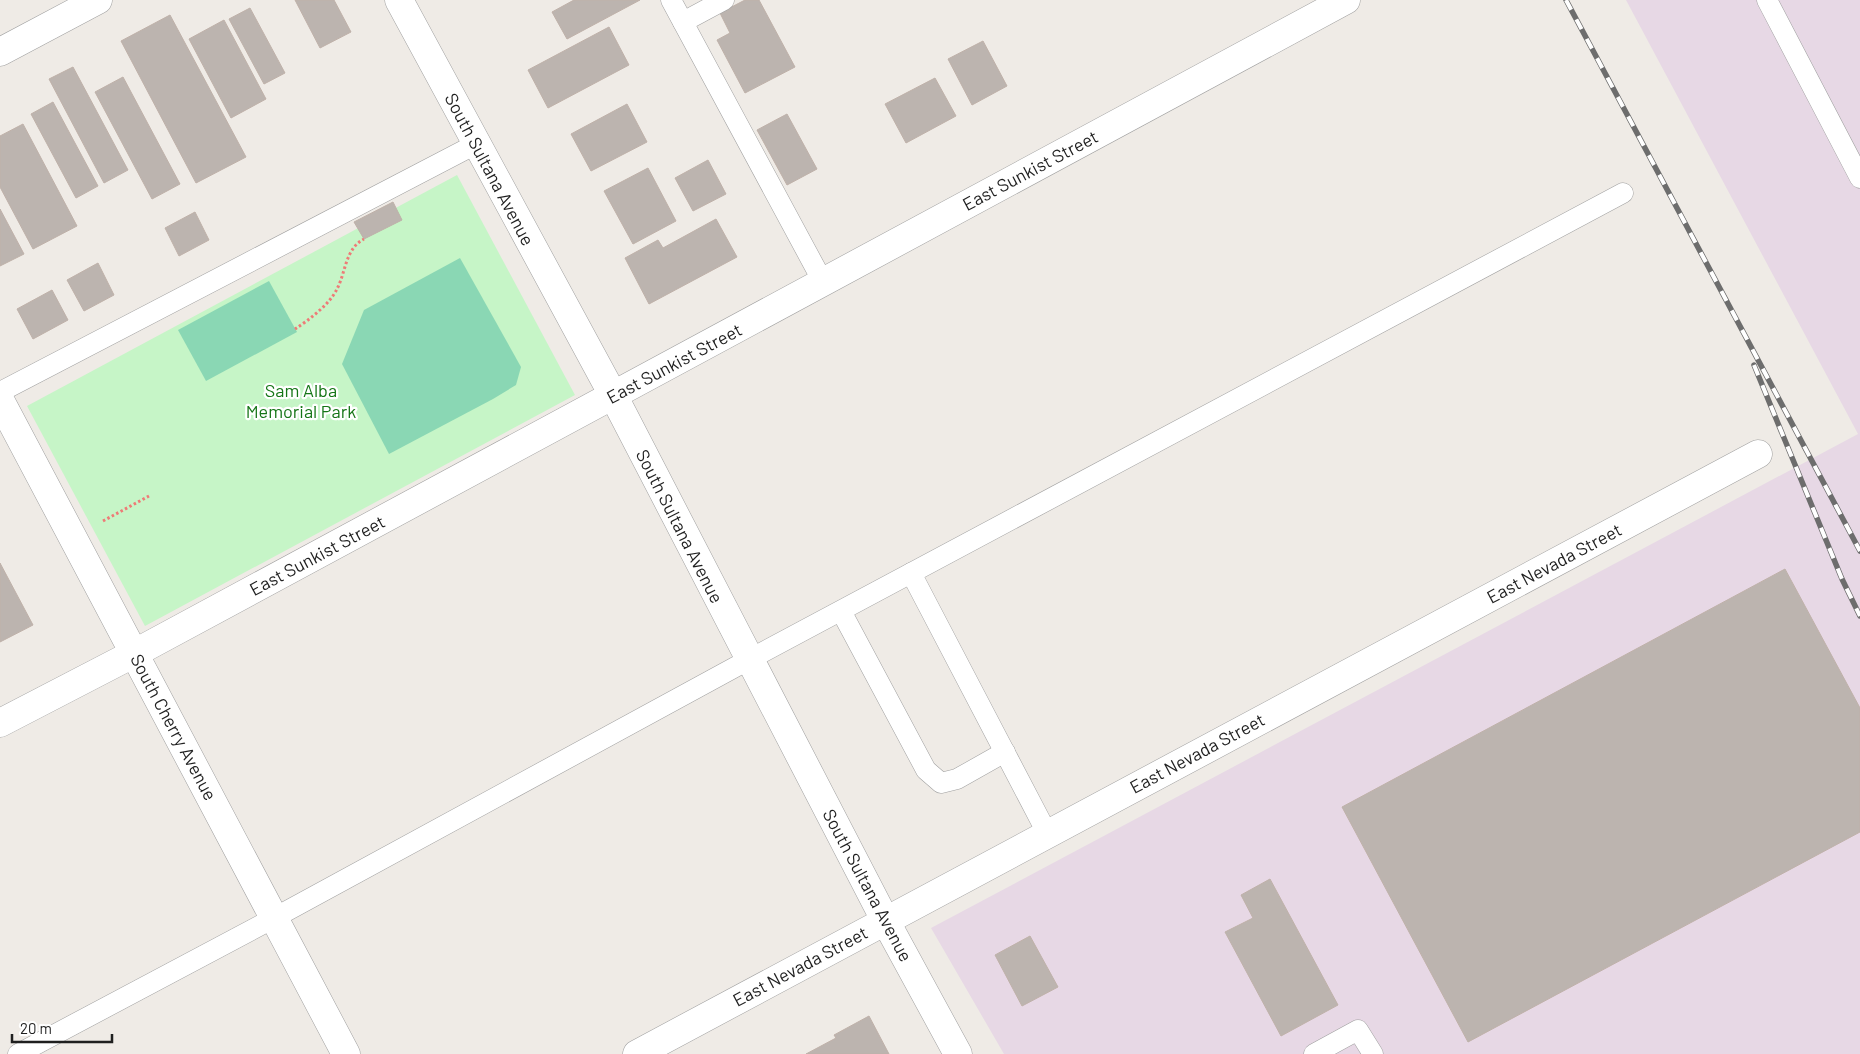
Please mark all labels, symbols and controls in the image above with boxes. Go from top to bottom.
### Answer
street label: South Sultana Avenue [440,89,540,249]
street label: East Sunkist Street [958,125,1102,215]
street label: East Sunkist Street [602,318,746,408]
park label: Sam Alba Memorial Park [246,379,356,422]
street label: South Sultana Avenue [632,445,728,607]
street label: East Sunkist Street [245,510,389,600]
street label: East Nevada Street [1483,518,1625,608]
street label: South Cherry Avenue [126,650,222,804]
street label: East Nevada Street [1126,708,1268,798]
street label: South Sultana Avenue [818,805,918,965]
street label: East Nevada Street [729,921,871,1011]
scale bar [12,1012,112,1044]
text: 20 m [20,1019,52,1037]

